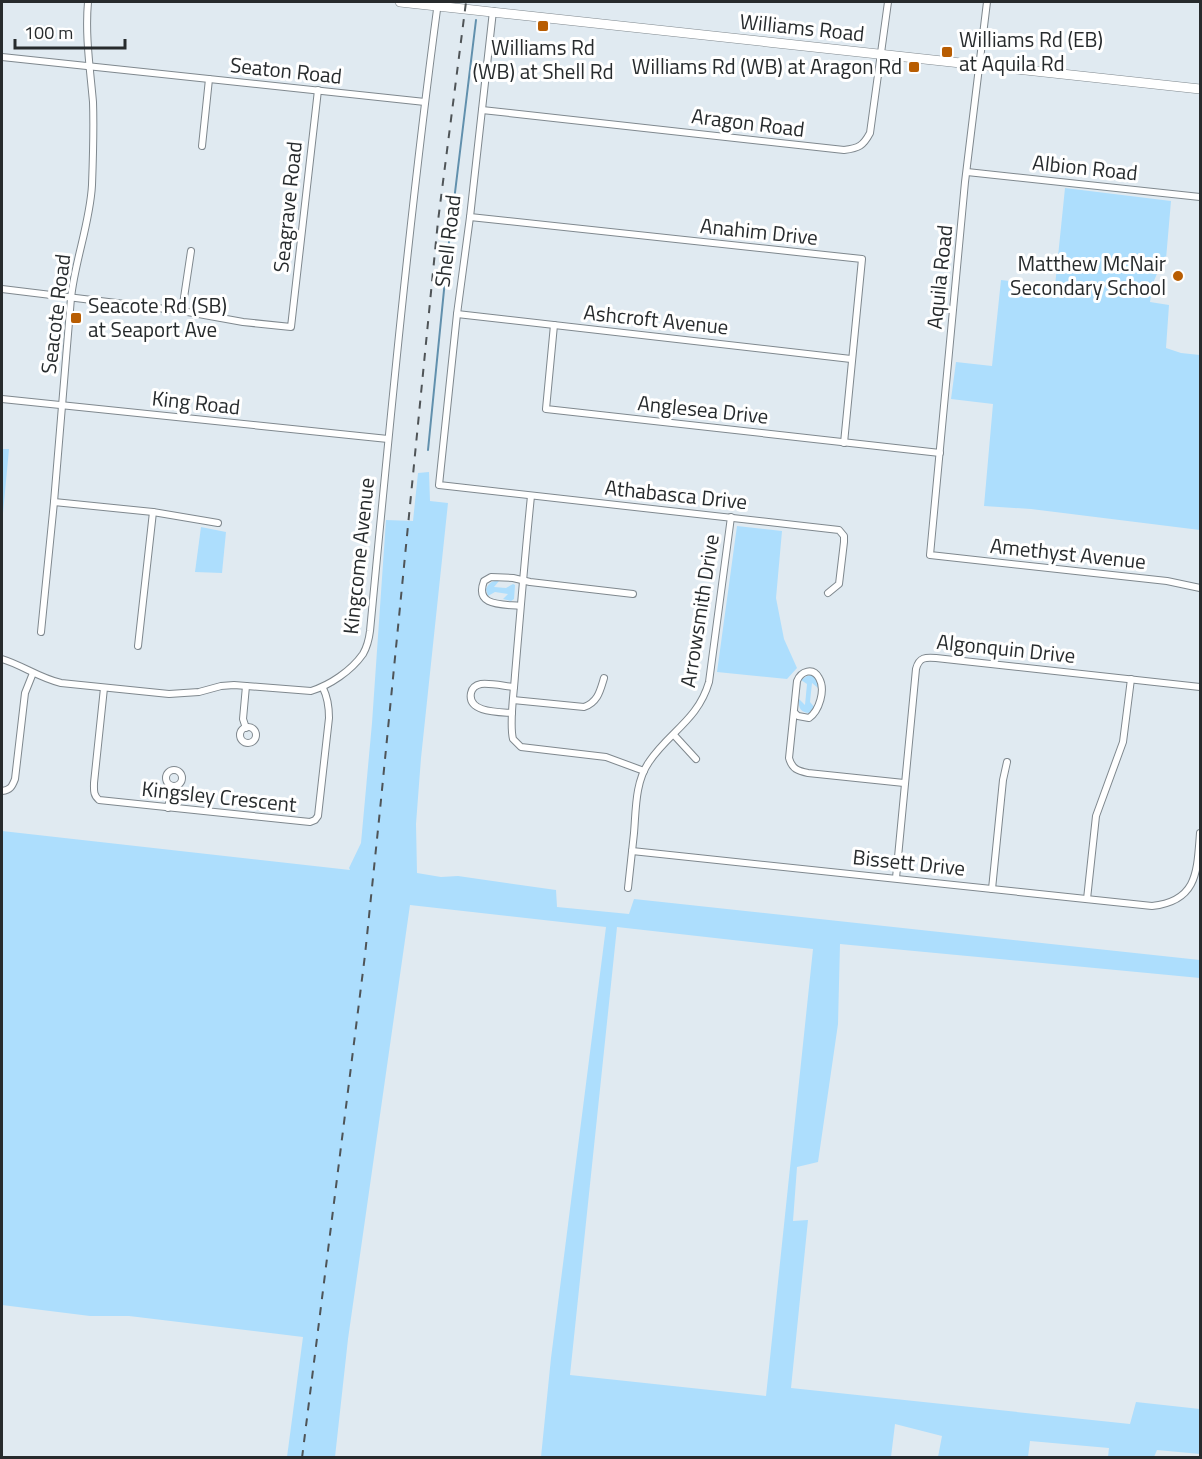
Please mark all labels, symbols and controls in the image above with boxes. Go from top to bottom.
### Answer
street label: Williams Road [738,5,866,49]
scale bar [15,12,124,50]
text: 100 m [24,19,73,46]
marker: Williams Rd (WB) at Shell Rd [536,19,550,33]
place label: Williams Rd (EB) at Aquila Rd [959,23,1103,79]
place label: Williams Rd (WB) at Shell Rd [472,31,614,87]
marker: Williams Rd (EB) at Aquila Rd [940,45,954,59]
street label: Seaton Road [229,48,344,92]
place label: Williams Rd (WB) at Aragon Rd [632,50,902,82]
marker: Williams Rd (WB) at Aragon Rd [907,60,921,74]
street label: Aragon Road [690,99,806,145]
street label: Seagrave Road [264,140,310,274]
street label: Albion Road [1031,146,1139,188]
street label: Shell Road [425,193,469,289]
street label: Anahim Drive [699,209,820,253]
street label: Aquila Road [918,223,960,331]
place label: Matthew McNair Secondary School [1010,247,1166,303]
street label: Seacote Road [32,252,78,376]
marker: Matthew McNair Secondary School [1171,269,1185,283]
place label: Seacote Rd (SB) at Seaport Ave [88,289,227,345]
street label: Ashcroft Avenue [582,295,730,343]
marker: Seacote Rd (SB) at Seaport Ave [69,311,83,325]
street label: King Road [150,381,242,423]
street label: Anglesea Drive [636,386,770,432]
street label: Athabasca Drive [603,471,749,517]
street label: Kingcome Avenue [334,476,382,636]
street label: Amethyst Avenue [989,529,1148,577]
street label: Arrowsmith Drive [671,532,727,690]
street label: Algonquin Drive [935,625,1077,671]
street label: Kingsley Crescent [140,772,299,820]
street label: Bissett Drive [851,840,967,884]

